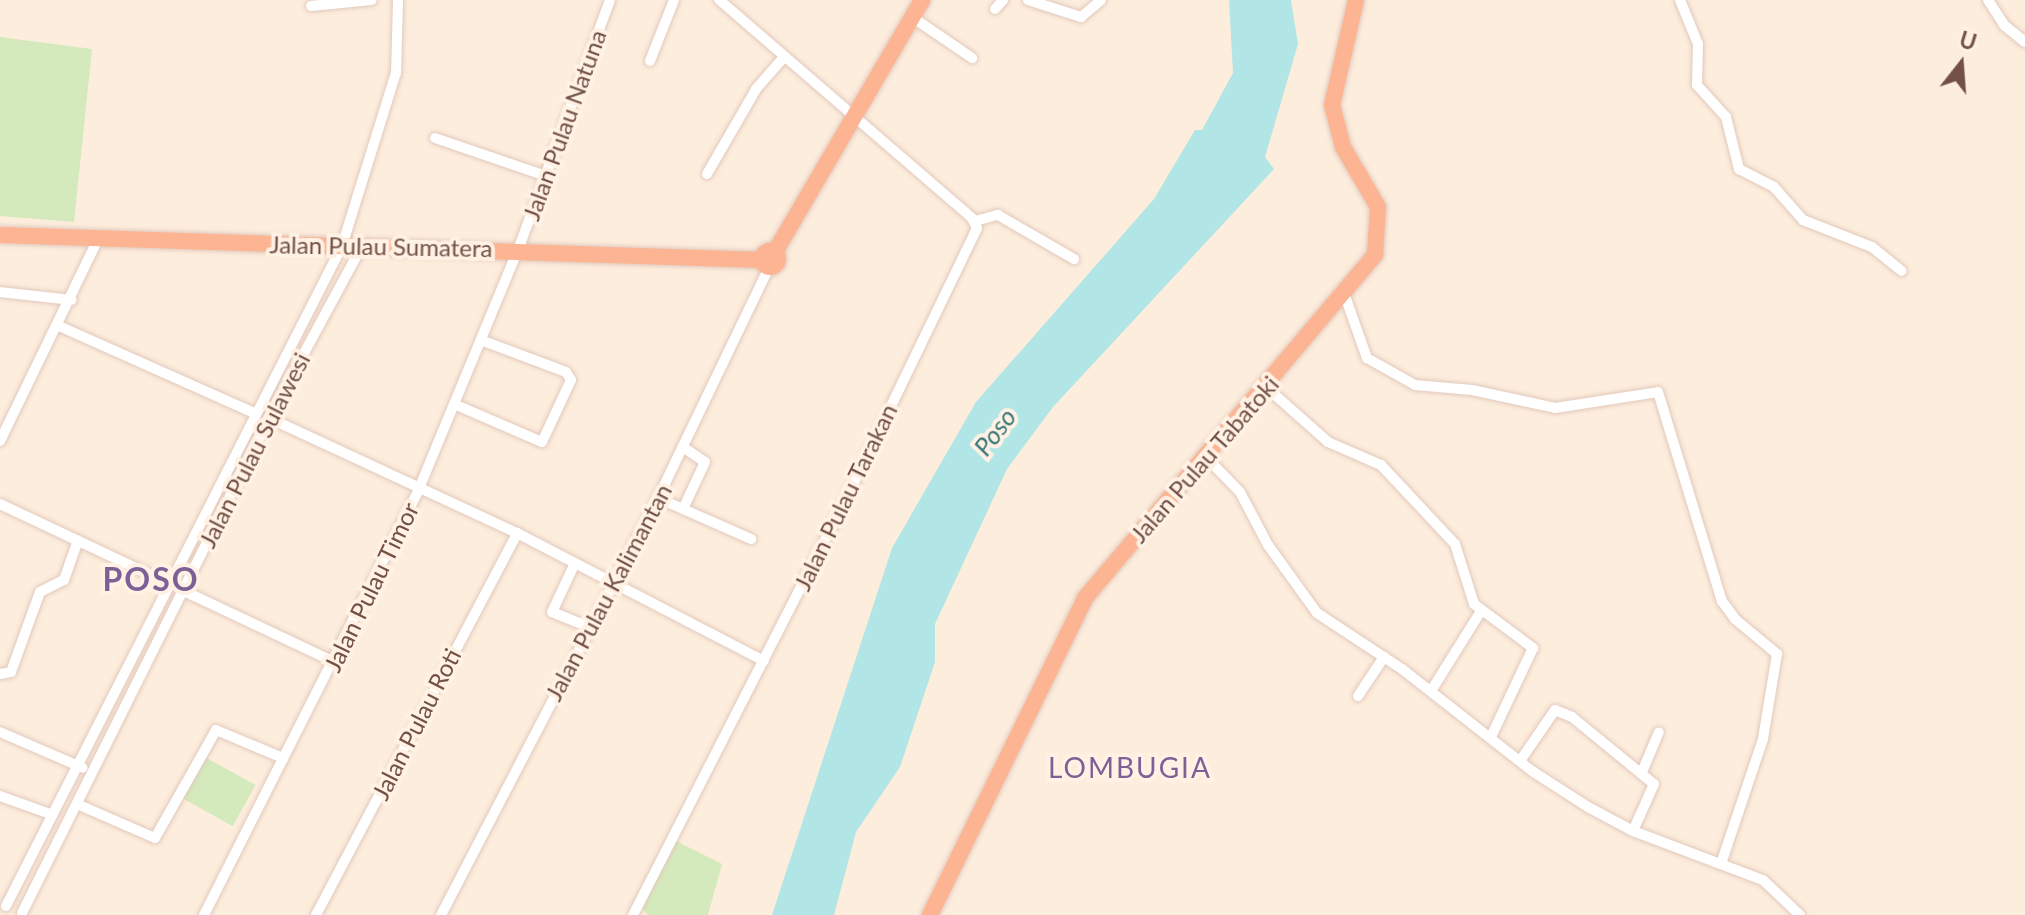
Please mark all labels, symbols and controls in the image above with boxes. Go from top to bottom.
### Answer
north arrow [1921,24,2001,104]
text: U [1956,25,1980,56]
street label: Jalan Pulau Natuna [516,26,612,224]
street label: Jalan Pulau Sumatera [269,230,493,262]
street label: Jalan Pulau Sulawesi [192,348,316,552]
street label: Jalan Pulau Tabatoki [1124,369,1284,549]
street label: Jalan Pulau Tarakan [787,399,903,595]
water label: Poso [967,402,1023,462]
street label: Jalan Pulau Kalimantan [539,479,677,705]
street label: Jalan Pulau Timor [317,497,425,677]
district label: POSO [102,560,200,598]
street label: Jalan Pulau Roti [366,644,466,804]
district label: LOMBUGIA [1048,750,1212,784]

